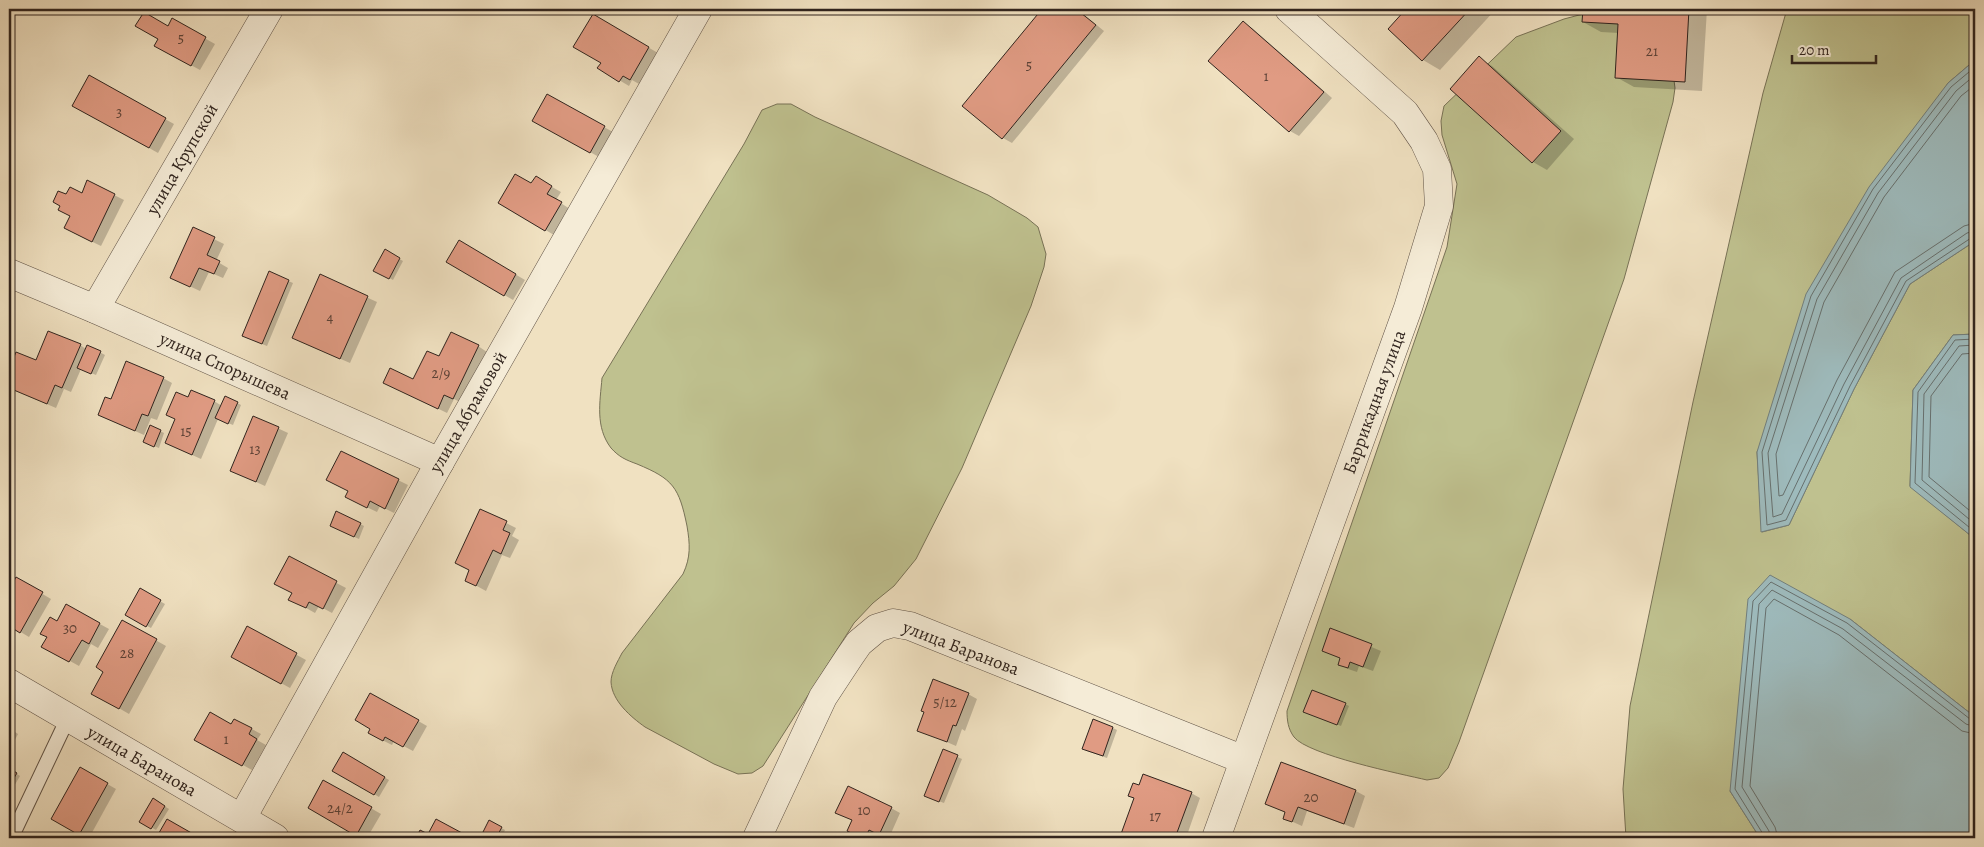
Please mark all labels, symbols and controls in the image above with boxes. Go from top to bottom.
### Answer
house number: 5 [178,28,184,48]
scale bar [1792,32,1875,64]
text: 20 m [1799,40,1830,60]
house number: 21 [1646,41,1658,61]
house number: 5 [1026,55,1032,75]
house number: 1 [1263,66,1269,86]
street label: улица Крупской [140,99,224,220]
house number: 3 [116,102,122,122]
house number: 4 [327,307,334,327]
street label: улица Спорышева [155,326,295,406]
street label: Баррикадная улица [1337,326,1411,477]
street label: улица Абрамовой [423,347,513,478]
house number: 2/9 [432,363,451,383]
house number: 15 [180,421,192,441]
house number: 13 [249,439,261,459]
street label: улица Баранова [898,614,1023,681]
house number: 30 [63,618,77,638]
house number: 28 [120,643,134,663]
house number: 5/12 [933,692,957,712]
street label: улица Баранова [82,719,202,802]
house number: 1 [223,729,229,749]
house number: 20 [1303,787,1319,807]
house number: 24/2 [327,798,353,818]
house number: 10 [857,800,871,820]
house number: 17 [1149,806,1161,826]

